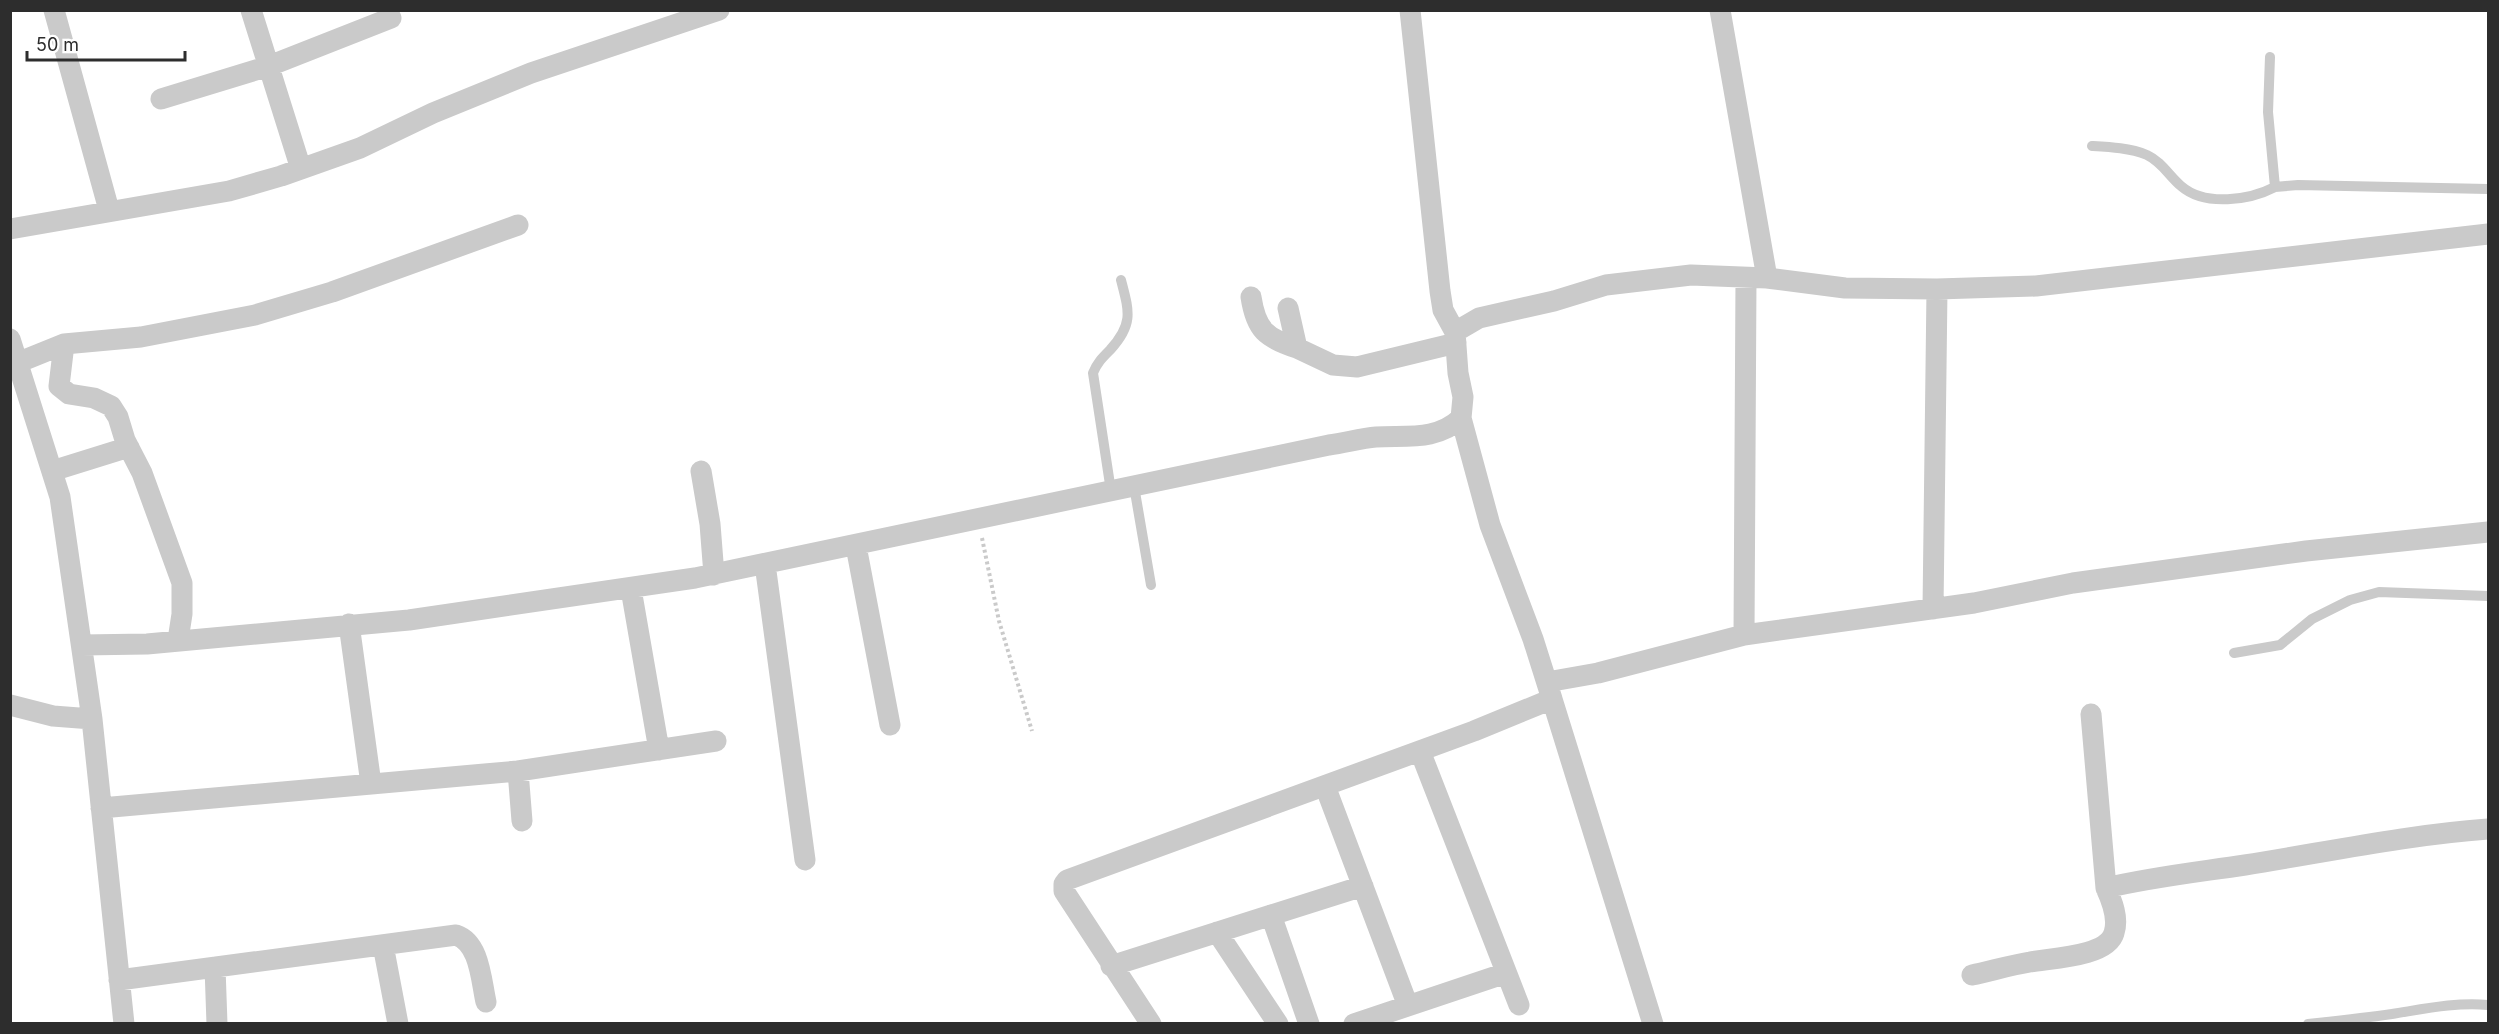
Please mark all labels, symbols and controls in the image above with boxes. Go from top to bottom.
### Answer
scale bar [27,24,184,62]
text: 50 m [36,34,79,55]

